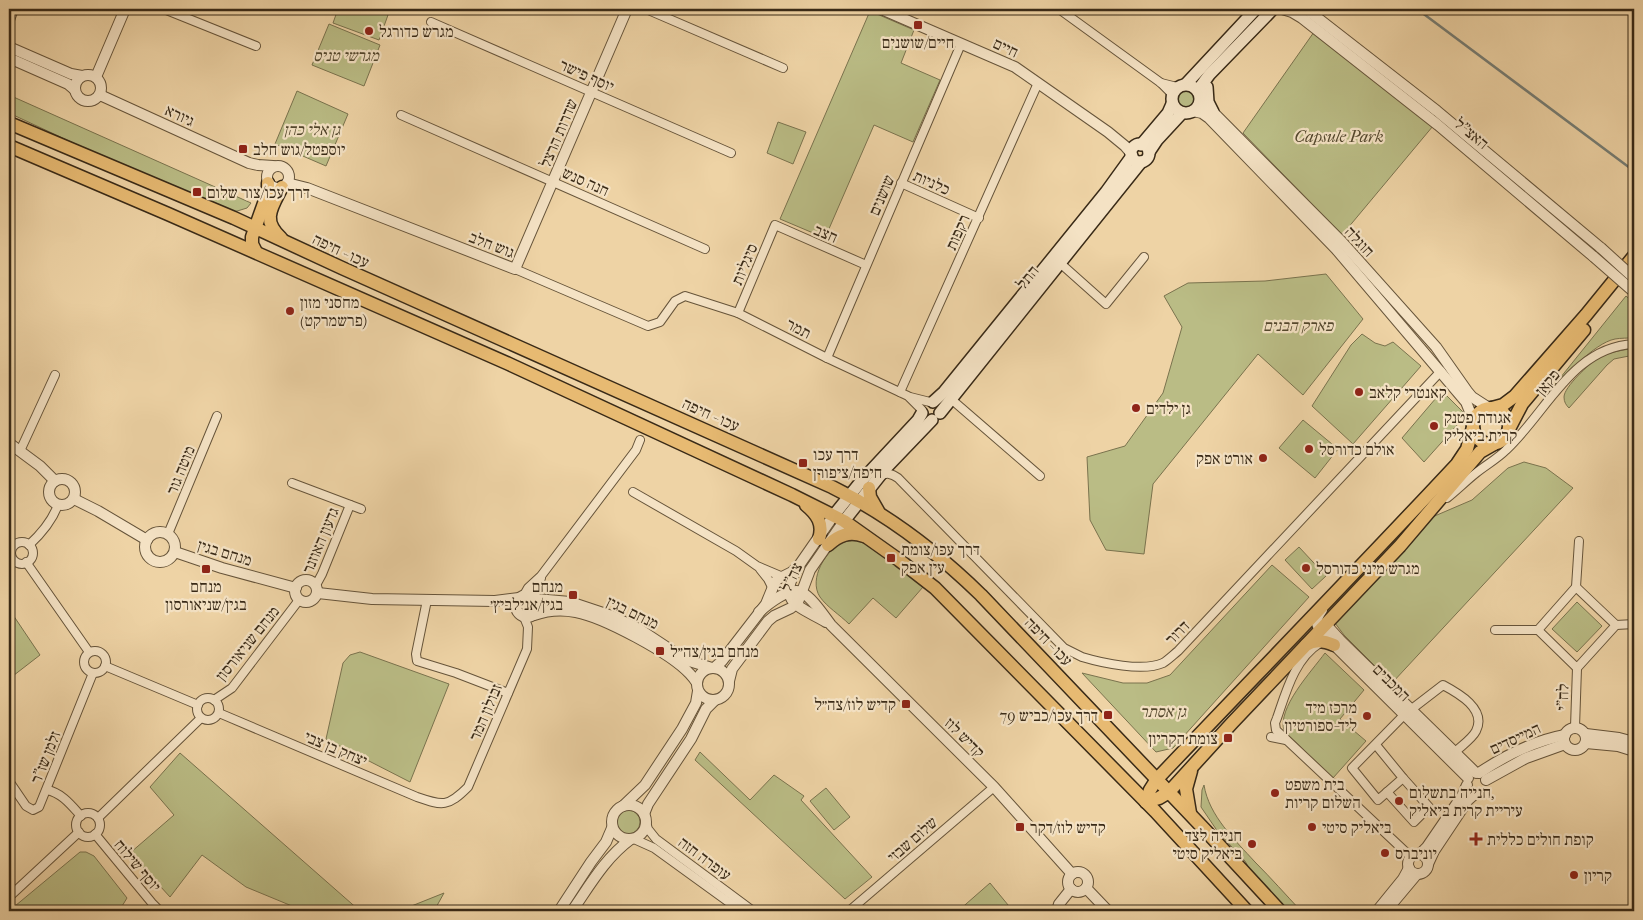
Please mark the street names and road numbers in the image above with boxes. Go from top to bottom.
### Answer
street label: חיים [990,33,1022,62]
street label: יוסף פישר [557,55,617,96]
street label: שדרות הרצל [535,96,582,170]
street label: גיורא [162,100,197,130]
street label: האצ"ל [1451,114,1493,153]
street label: חנה סנש [559,163,612,200]
street label: כלניות [910,166,953,199]
street label: שושנים [864,172,899,218]
street label: רקפות [941,211,974,253]
street label: חצב [811,220,841,247]
street label: חוגלה [1341,222,1378,261]
street label: גוש חלב [466,227,517,262]
street label: עכו - חיפה [309,229,372,272]
street label: סיגליות [727,241,762,288]
street label: התל [1012,262,1043,293]
street label: תמר [783,314,814,343]
street label: פקאן [1531,365,1564,399]
street label: עכו - חיפה [679,394,743,436]
street label: מוטה גור [162,443,199,497]
street label: גדעון האוזנר [298,504,343,576]
street label: מנחם בגין [195,535,254,570]
street label: צה"ל [776,560,806,595]
street label: מנחם בגין [603,592,662,633]
street label: מנחם שניאורסון [211,602,283,685]
street label: עכו - חיפה [1021,613,1077,670]
street label: דרור [1161,616,1194,649]
street label: המכבים [1369,660,1414,705]
street label: זבולון המר [465,681,506,744]
street label: לח"י [1553,683,1572,711]
street label: קדיש לוז [941,713,989,761]
street label: המייסדים [1487,718,1544,759]
street label: יצחק בן צבי [301,727,370,770]
street label: זלמן שז"ר [26,728,65,786]
street label: שלום שבזי [884,812,941,866]
street label: עופרה חזה [675,832,735,885]
street label: יוסף שילוח [110,835,165,895]

